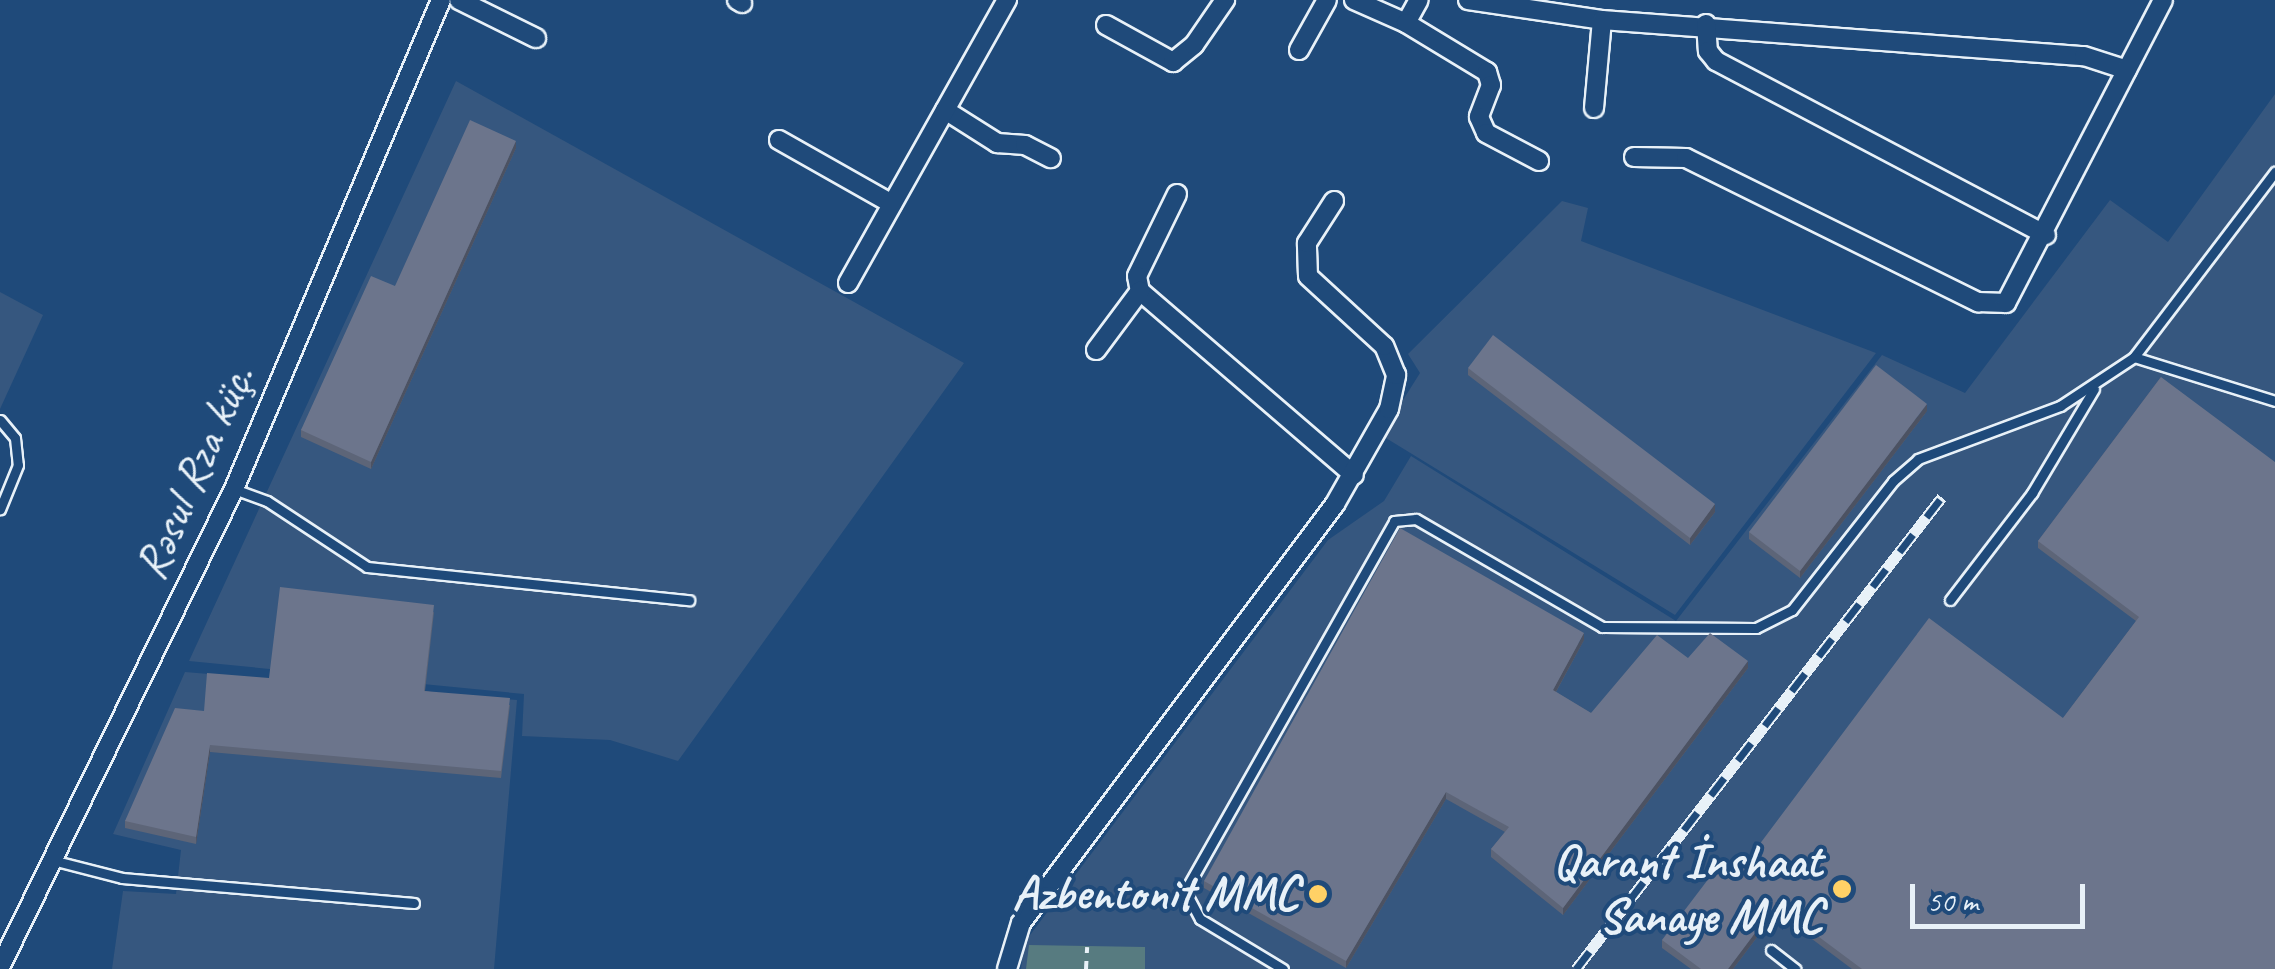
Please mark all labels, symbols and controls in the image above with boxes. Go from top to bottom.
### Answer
street label: Rəsul Rza küç. [121,355,267,589]
place label: Qarant İnshaat Sanaye MMC [1553,832,1822,945]
scale bar [1915,864,2090,926]
place label: Azbentonit MMC [1012,865,1298,923]
marker: Qarant İnshaat Sanaye MMC [1831,878,1853,900]
text: 50 m [1927,882,1978,920]
marker: Azbentonit MMC [1307,883,1329,905]

